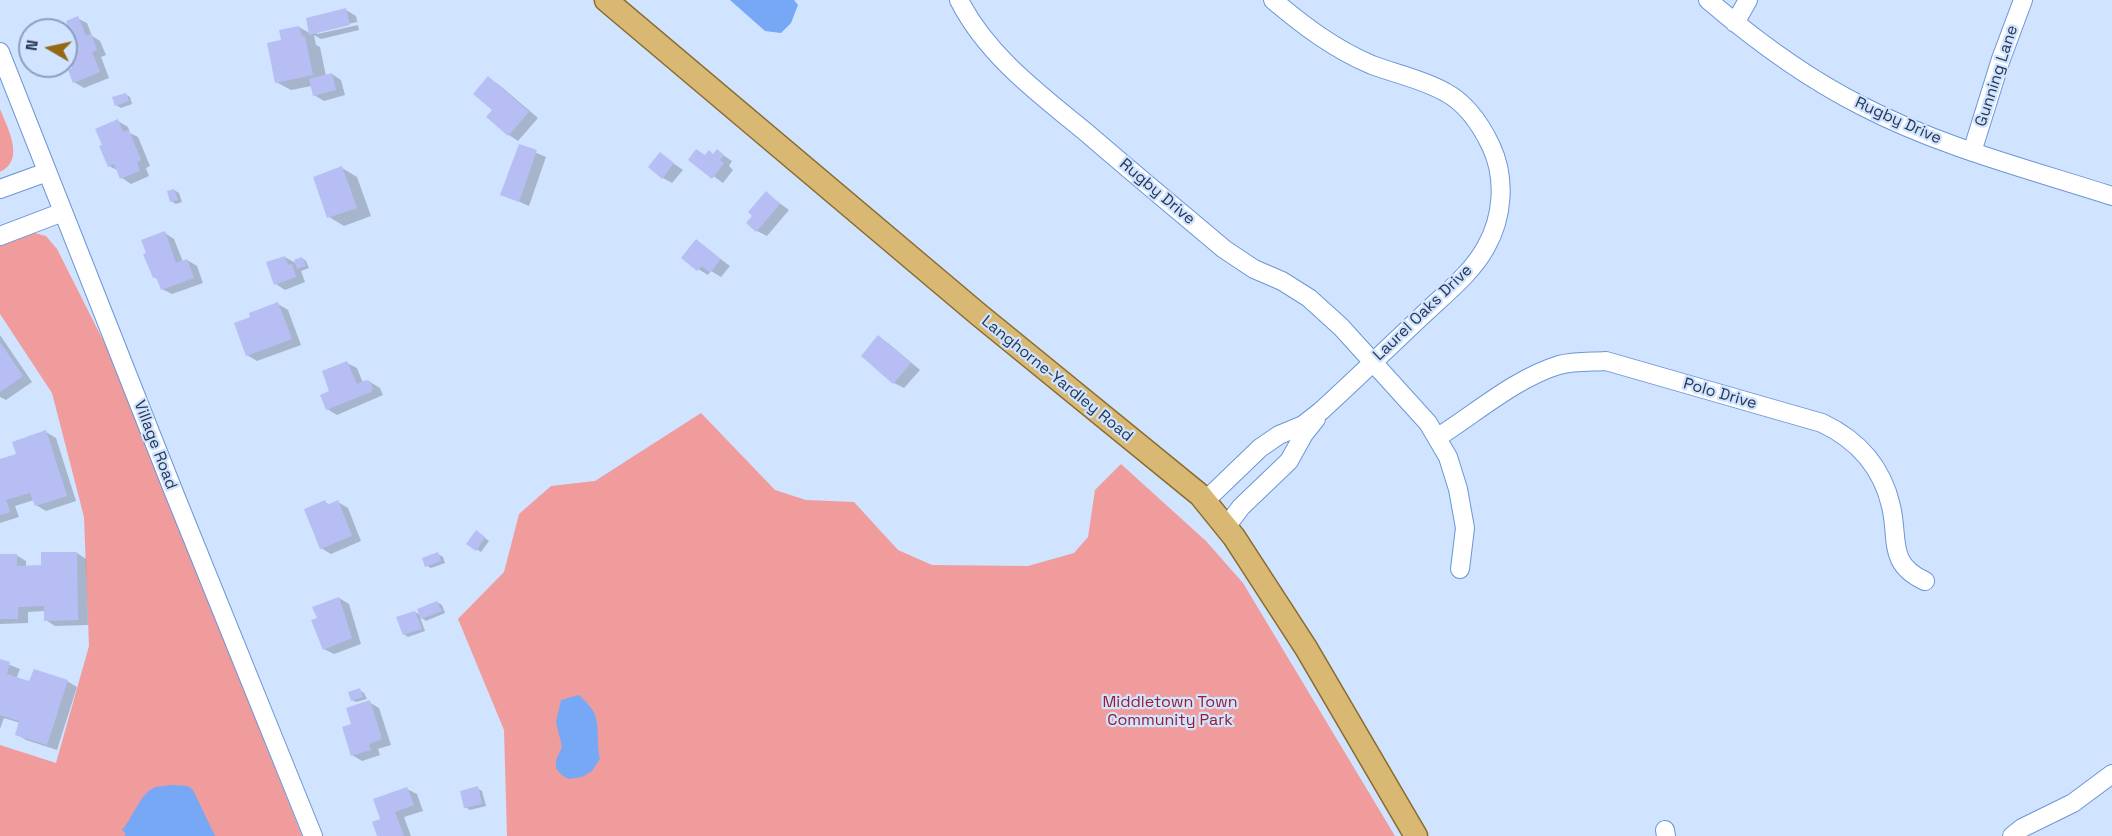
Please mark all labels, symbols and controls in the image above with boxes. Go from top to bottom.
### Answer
north arrow [18,18,78,78]
street label: Gunning Lane [1972,23,2022,129]
text: N [20,38,43,52]
street label: Rugby Drive [1852,93,1944,149]
street label: Rugby Drive [1115,155,1199,229]
street label: Laurel Oaks Drive [1370,261,1476,365]
street label: Langhorne-Yardley Road [977,312,1137,446]
street label: Polo Drive [1681,374,1759,414]
street label: Village Road [129,398,181,492]
park label: Middletown Town Community Park [1102,693,1238,731]

